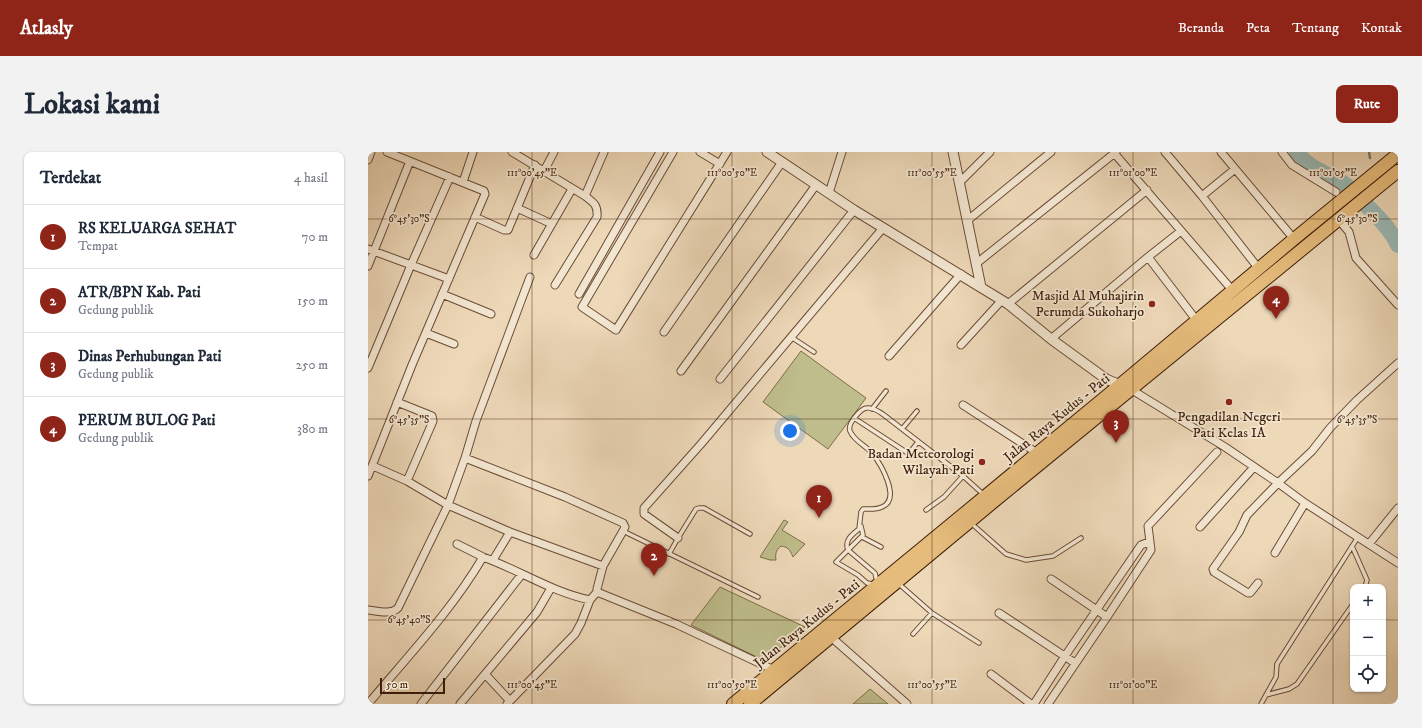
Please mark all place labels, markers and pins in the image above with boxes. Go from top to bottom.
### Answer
pin: 4 [1263,286,1289,319]
place label: Masjid Al Muhajirin Perumda Sukoharjo [1032,287,1145,321]
marker: Masjid Al Muhajirin Perumda Sukoharjo [1147,299,1157,309]
marker: Pengadilan Negeri Pati Kelas IA [1224,397,1234,407]
place label: Pengadilan Negeri Pati Kelas IA [1177,408,1281,442]
pin: 3 [1103,410,1129,443]
place label: Badan Meteorologi Wilayah Pati [867,445,974,479]
marker: Badan Meteorologi Wilayah Pati [977,457,987,467]
pin: 1 [806,485,832,518]
pin: 2 [641,543,667,576]

